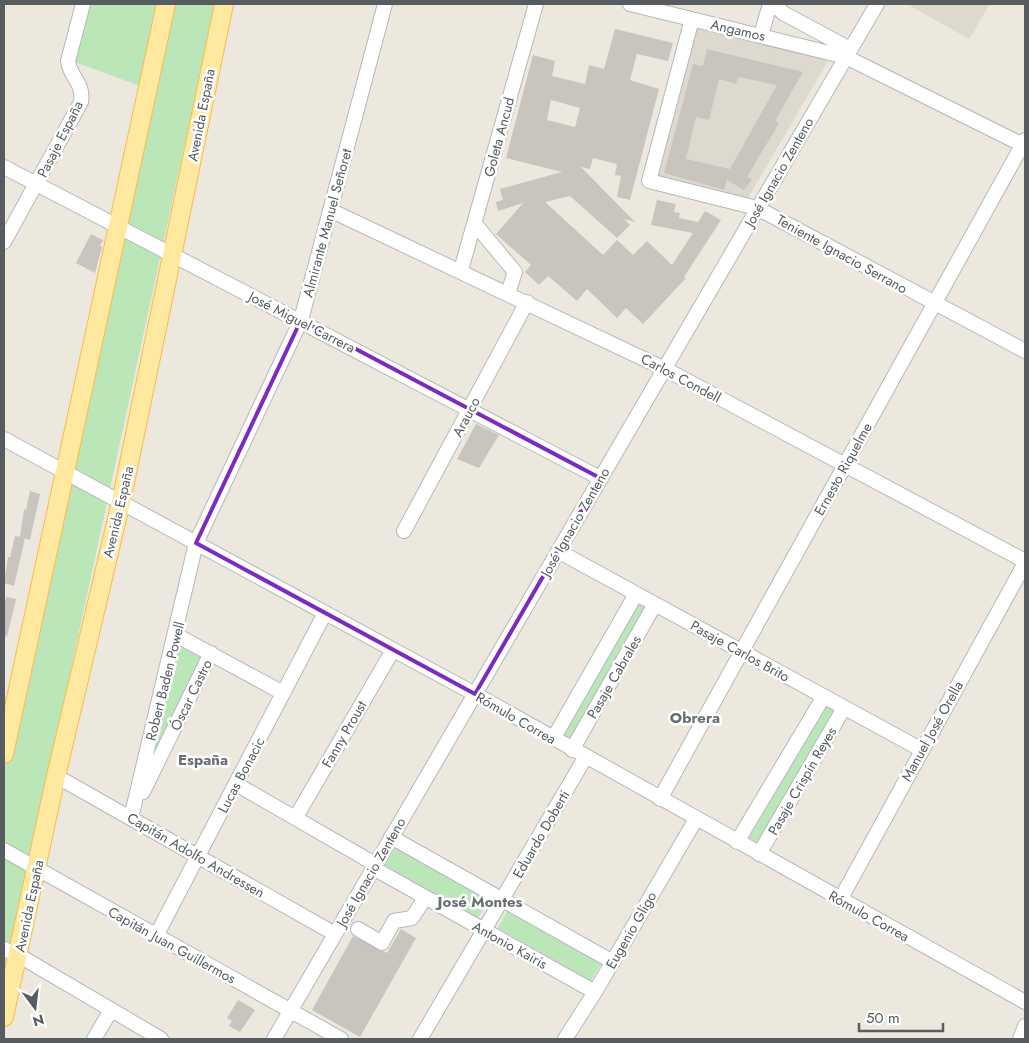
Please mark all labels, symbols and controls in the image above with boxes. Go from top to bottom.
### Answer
street label: Angamos [709,14,768,46]
street label: Avenida España [182,67,220,163]
street label: Goleta Ancud [479,95,519,179]
street label: Pasaje España [32,97,88,181]
street label: José Ignacio Zenteno [739,113,819,232]
street label: Almirante Manuel Señoret [298,146,357,300]
street label: Teniente Ignacio Serrano [773,210,911,298]
street label: José Miguel Carrera [243,286,359,358]
street label: Carlos Condell [637,349,725,407]
street label: Arauco [447,393,485,440]
street label: Ernesto Riquelme [809,419,877,519]
street label: José Ignacio Zenteno [535,463,615,582]
street label: Avenida España [98,464,138,560]
street label: Pasaje Carlos Brito [687,615,793,687]
street label: Robert Baden Powell [141,619,189,743]
street label: Pasaje Cabrales [582,631,646,722]
street label: Óscar Castro [165,656,217,734]
street label: Manuel José Orella [896,677,968,785]
street label: Rómulo Correa [472,687,560,749]
street label: Fanny Proust [317,696,372,771]
district label: Obrera [670,707,720,729]
street label: Pasaje Crispín Reyes [763,723,841,839]
street label: Lucas Bonacic [213,734,269,816]
district label: España [178,749,228,771]
street label: Eduardo Doberti [508,786,574,882]
street label: Capitán Adolfo Andressen [124,807,268,903]
street label: José Ignacio Zenteno [331,813,411,932]
street label: Avenida España [9,858,49,954]
street label: Rómulo Correa [825,886,913,946]
street label: Eugenio Gligo [601,887,661,972]
district label: José Montes [435,891,523,913]
street label: Capitán Juan Guillermos [105,902,240,989]
street label: Antonio Kairis [469,916,551,974]
north arrow [10,983,60,1033]
scale bar [859,1000,943,1032]
text: 50 m [866,1007,900,1029]
text: N [30,1009,46,1032]

